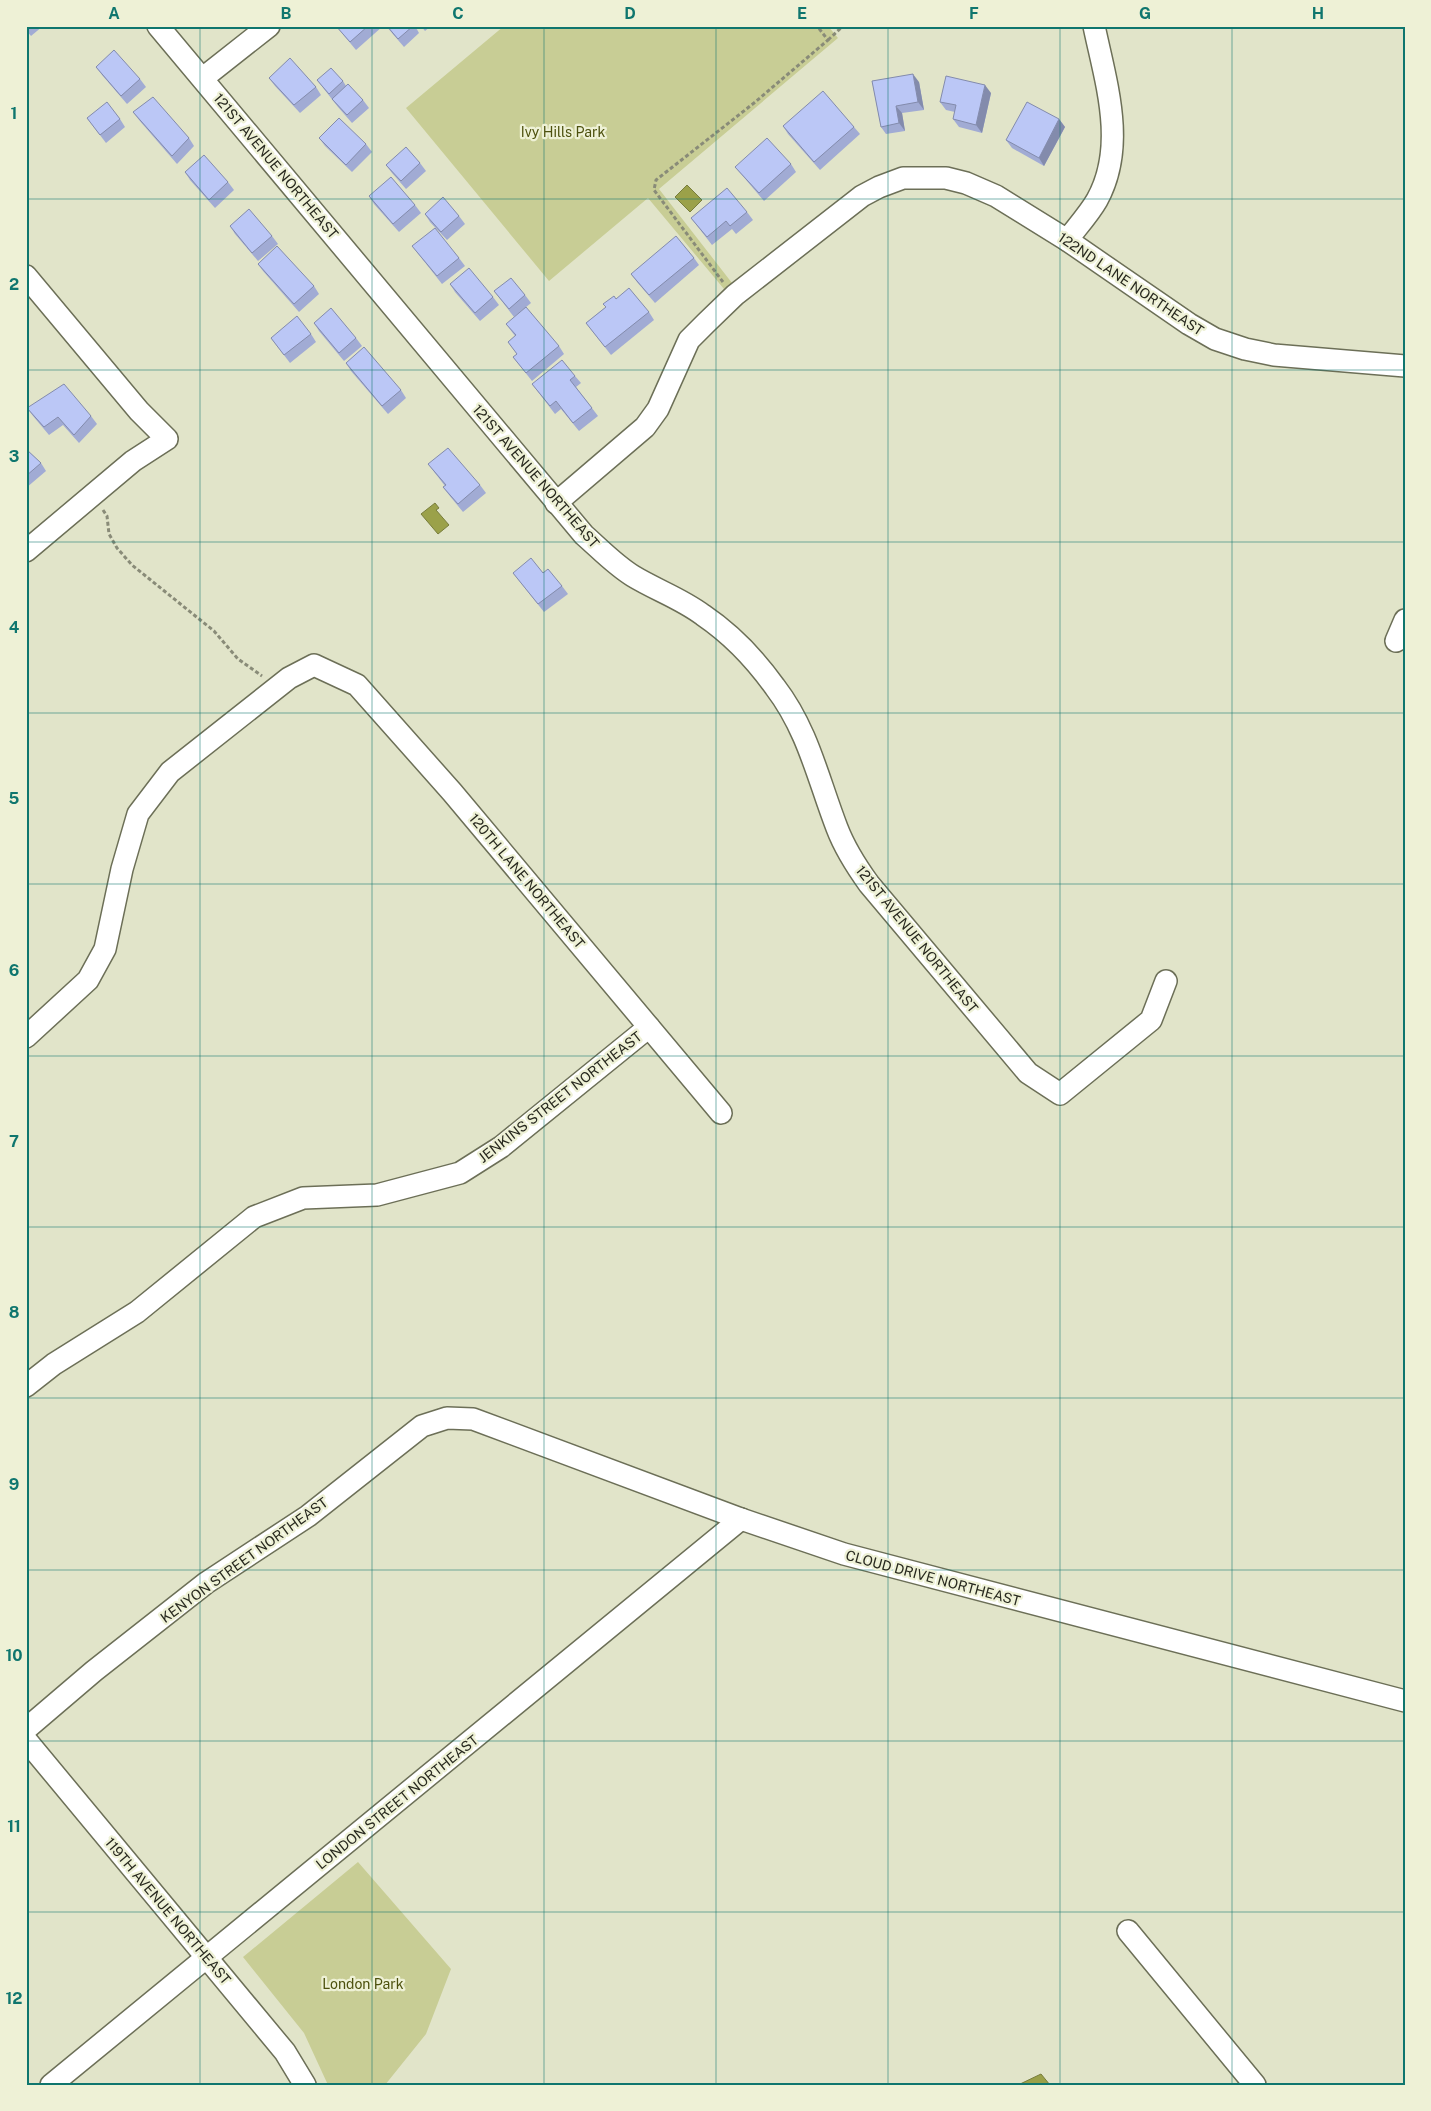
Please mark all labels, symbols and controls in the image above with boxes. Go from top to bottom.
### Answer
text: A [108,4,120,23]
text: B [281,4,292,23]
text: C [452,4,464,23]
text: D [624,4,636,23]
text: E [797,4,807,23]
text: F [969,4,979,23]
text: G [1139,4,1151,23]
text: H [1312,4,1324,23]
street label: 121ST AVENUE NORTHEAST [211,90,341,242]
text: 1 [11,104,17,123]
park label: Ivy Hills Park [521,124,605,140]
street label: 122ND LANE NORTHEAST [1055,229,1207,339]
text: 2 [9,275,19,294]
street label: 121ST AVENUE NORTHEAST [469,401,603,551]
text: 3 [9,447,19,466]
text: 4 [9,618,20,637]
text: 5 [9,789,20,808]
street label: 120TH LANE NORTHEAST [466,810,588,952]
street label: 121ST AVENUE NORTHEAST [853,862,981,1016]
text: 6 [9,961,19,980]
street label: JENKINS STREET NORTHEAST [475,1028,645,1166]
text: 7 [9,1132,19,1151]
text: 8 [9,1303,20,1322]
text: 9 [9,1475,19,1494]
street label: KENYON STREET NORTHEAST [157,1494,331,1626]
street label: CLOUD DRIVE NORTHEAST [844,1547,1022,1609]
text: 10 [5,1646,23,1665]
street label: LONDON STREET NORTHEAST [313,1732,481,1872]
text: 11 [7,1817,21,1836]
street label: 119TH AVENUE NORTHEAST [102,1834,234,1988]
park label: London Park [322,1976,404,1992]
text: 12 [5,1989,23,2008]

